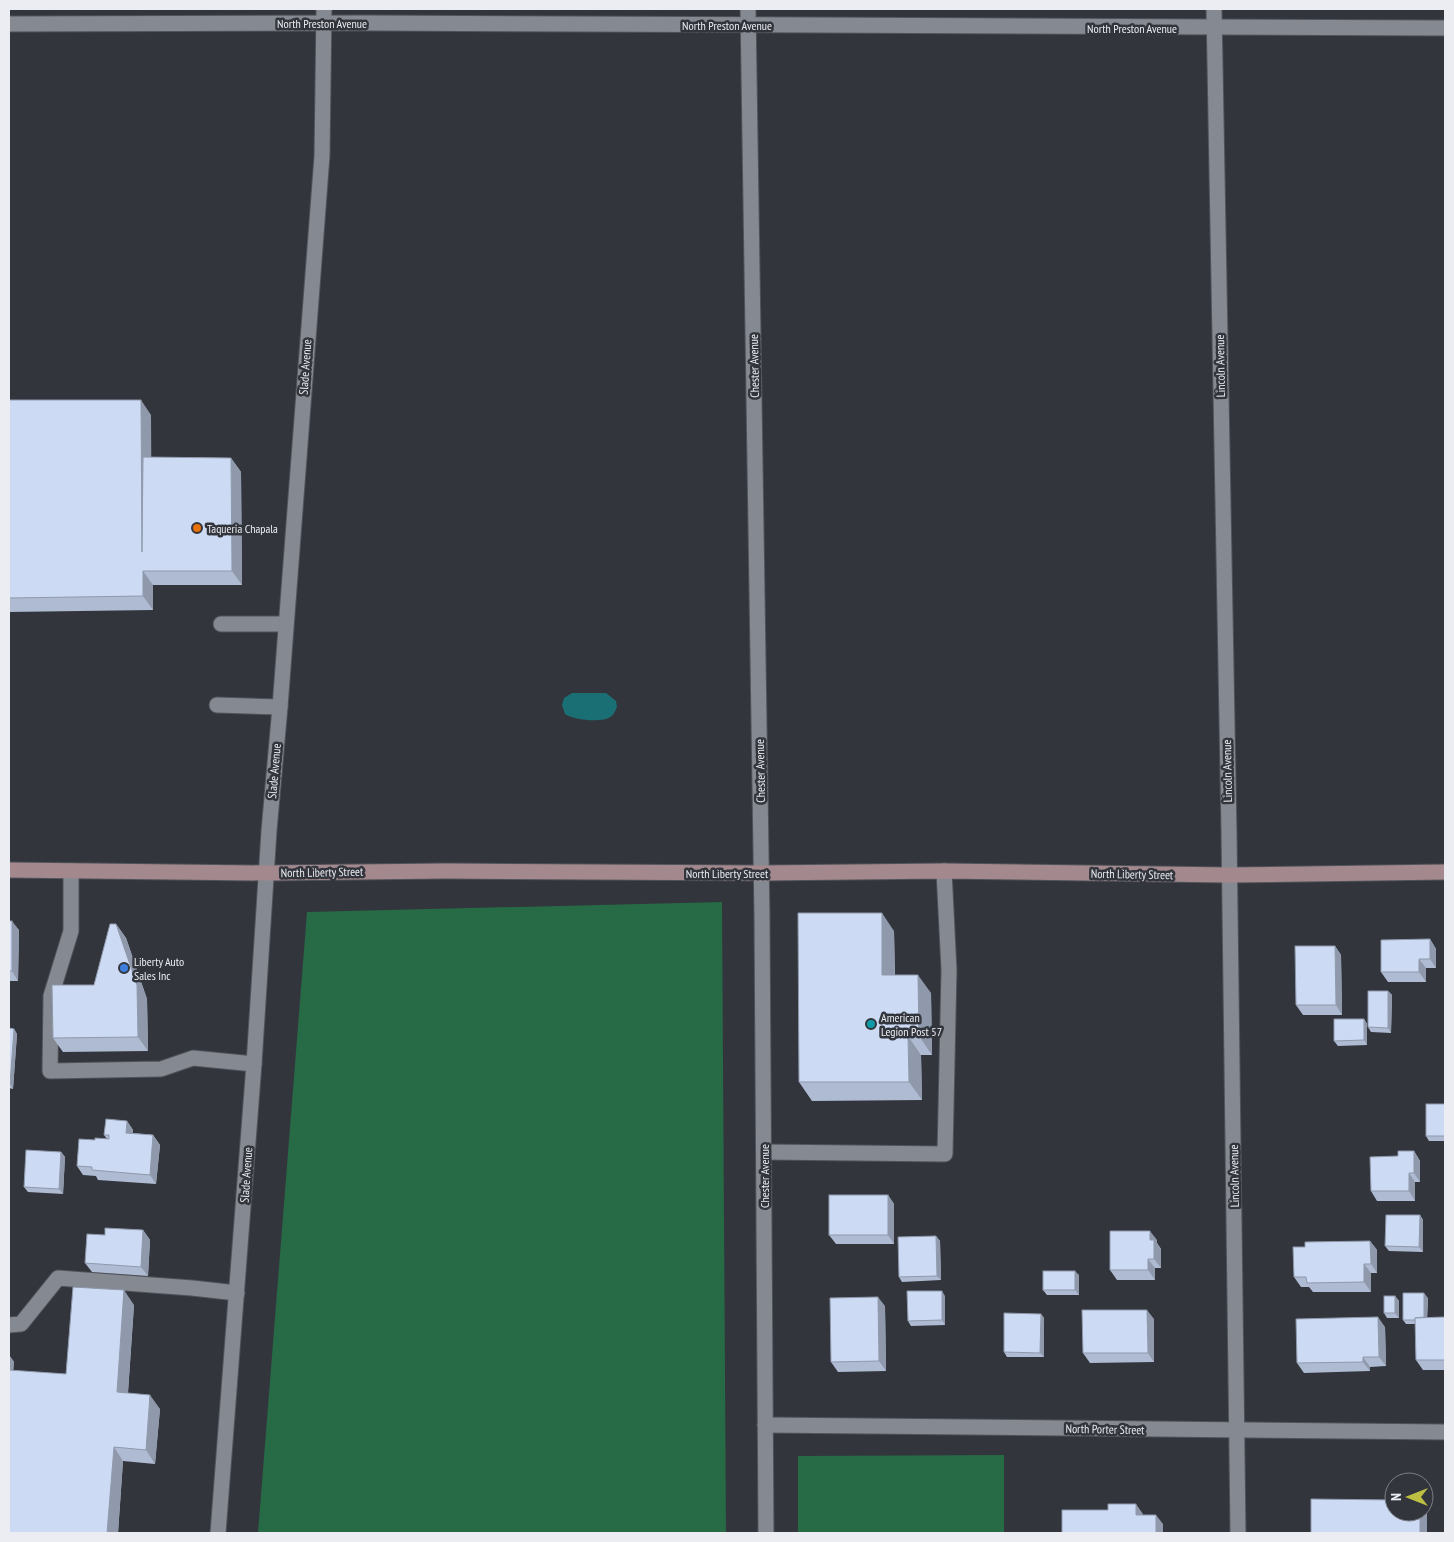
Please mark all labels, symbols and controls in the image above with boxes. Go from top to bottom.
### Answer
street label: North Preston Avenue [277,16,367,31]
street label: North Preston Avenue [682,18,772,33]
street label: North Preston Avenue [1087,21,1177,36]
street label: Chester Avenue [746,334,762,398]
street label: Lincoln Avenue [1212,334,1228,398]
street label: Slade Avenue [296,339,314,395]
place label: Taqueria Chapala [207,521,278,536]
marker: Taqueria Chapala [191,522,203,534]
street label: Chester Avenue [752,739,768,803]
street label: Lincoln Avenue [1219,739,1235,803]
street label: Slade Avenue [264,743,284,799]
street label: North Liberty Street [281,864,364,880]
street label: North Liberty Street [686,866,769,881]
street label: North Liberty Street [1091,866,1174,882]
place label: Liberty Auto Sales Inc [134,954,184,983]
marker: Liberty Auto Sales Inc [118,962,130,974]
place label: American Legion Post 57 [881,1010,942,1039]
marker: American Legion Post 57 [865,1018,877,1030]
street label: Chester Avenue [757,1144,772,1208]
street label: Lincoln Avenue [1226,1144,1242,1208]
street label: Slade Avenue [237,1147,255,1203]
street label: North Porter Street [1065,1421,1145,1437]
north arrow [1384,1472,1434,1522]
text: N [1387,1493,1405,1501]

